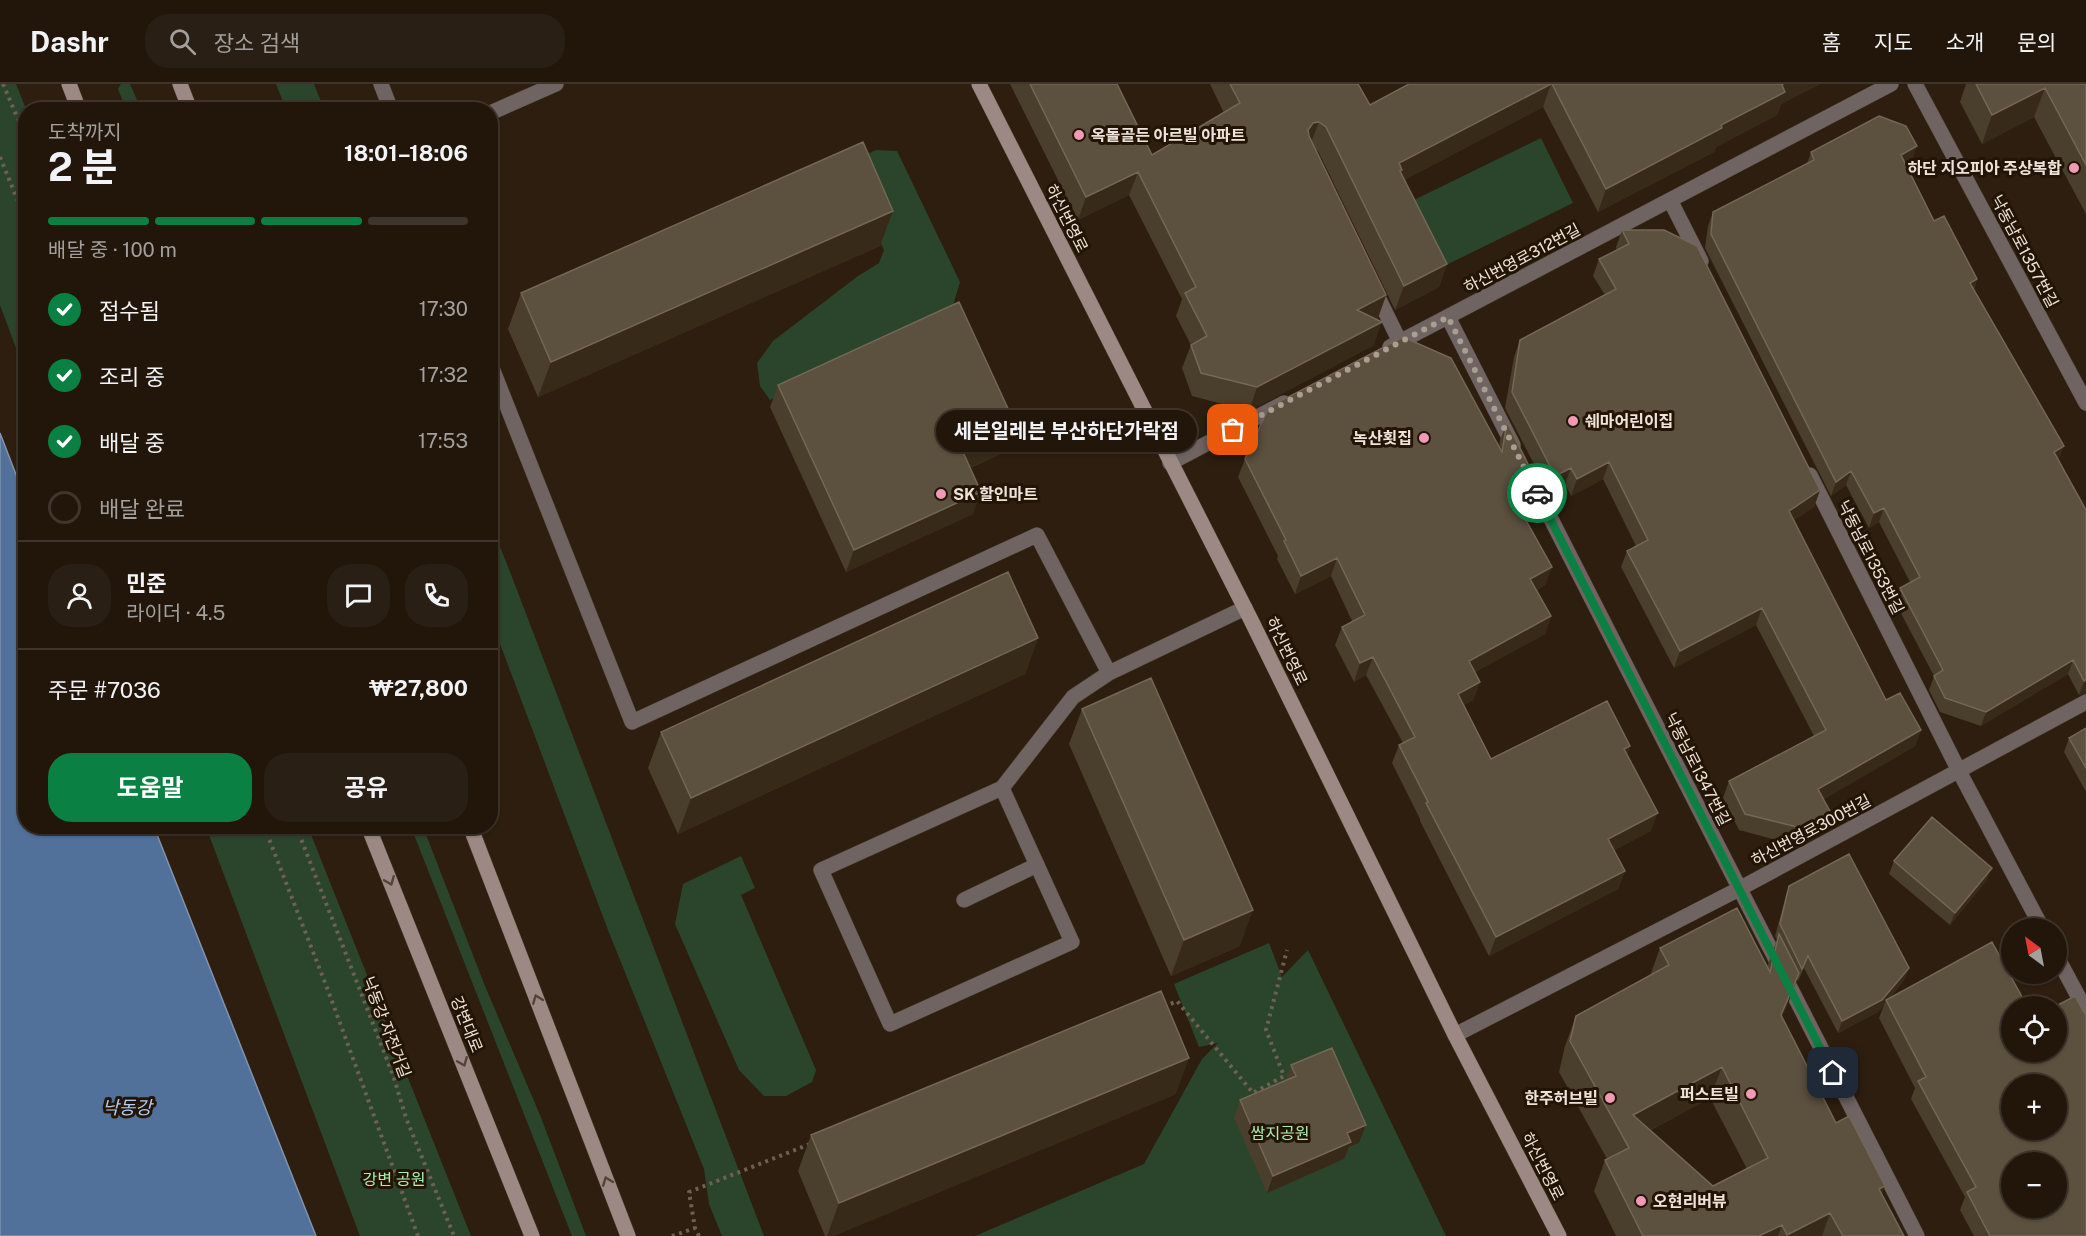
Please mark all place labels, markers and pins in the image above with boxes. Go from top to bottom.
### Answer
place label: 옥돌골든 아르빌 아파트 [1091,126,1246,145]
marker: 옥돌골든 아르빌 아파트 [1072,128,1086,142]
place label: 하단 지오피아 주상복합 [1908,159,2062,178]
marker: 하단 지오피아 주상복합 [2067,161,2081,175]
pin [1207,404,1258,455]
callout: 세븐일레븐 부산하단가락점 [936,409,1197,451]
place label: 쉐마어린이집 [1585,412,1673,431]
marker: 쉐마어린이집 [1566,414,1580,428]
place label: 녹산횟집 [1353,429,1412,448]
marker: 녹산횟집 [1417,431,1431,445]
place label: SK 할인마트 [953,485,1038,504]
marker: SK 할인마트 [934,487,948,501]
pin [1807,1047,1858,1098]
place label: 퍼스트빌 [1680,1085,1739,1104]
marker: 퍼스트빌 [1744,1087,1758,1101]
place label: 한주허브빌 [1524,1089,1598,1108]
marker: 한주허브빌 [1603,1091,1617,1105]
place label: 오현리버뷰 [1653,1192,1727,1211]
marker: 오현리버뷰 [1634,1194,1648,1208]

